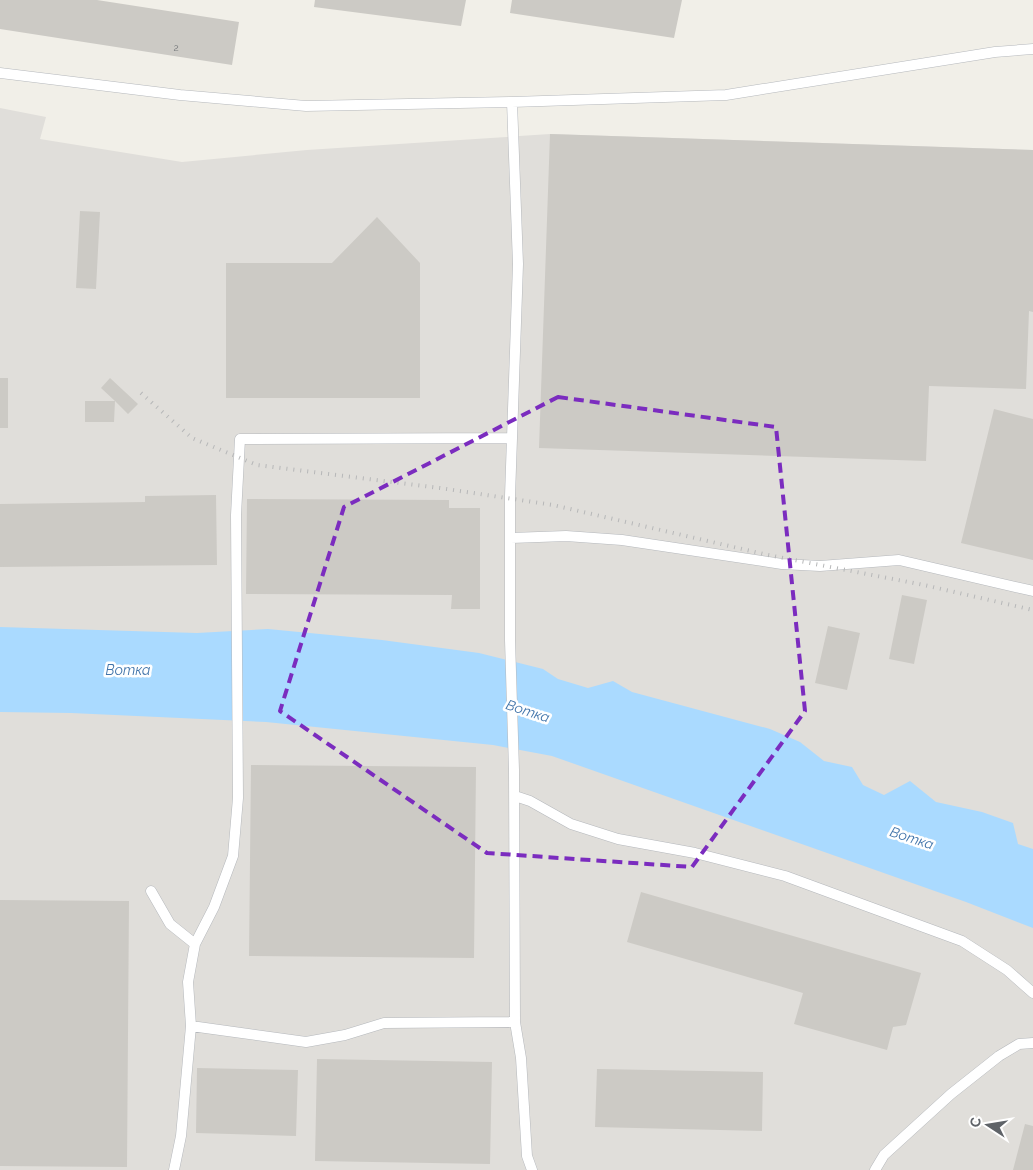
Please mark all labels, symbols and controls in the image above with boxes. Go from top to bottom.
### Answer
house number: 2 [173,42,179,53]
water label: Вотка [106,662,150,678]
water label: Вотка [504,696,552,726]
water label: Вотка [888,823,936,853]
north arrow [963,1100,1013,1150]
text: С [966,1116,984,1129]

